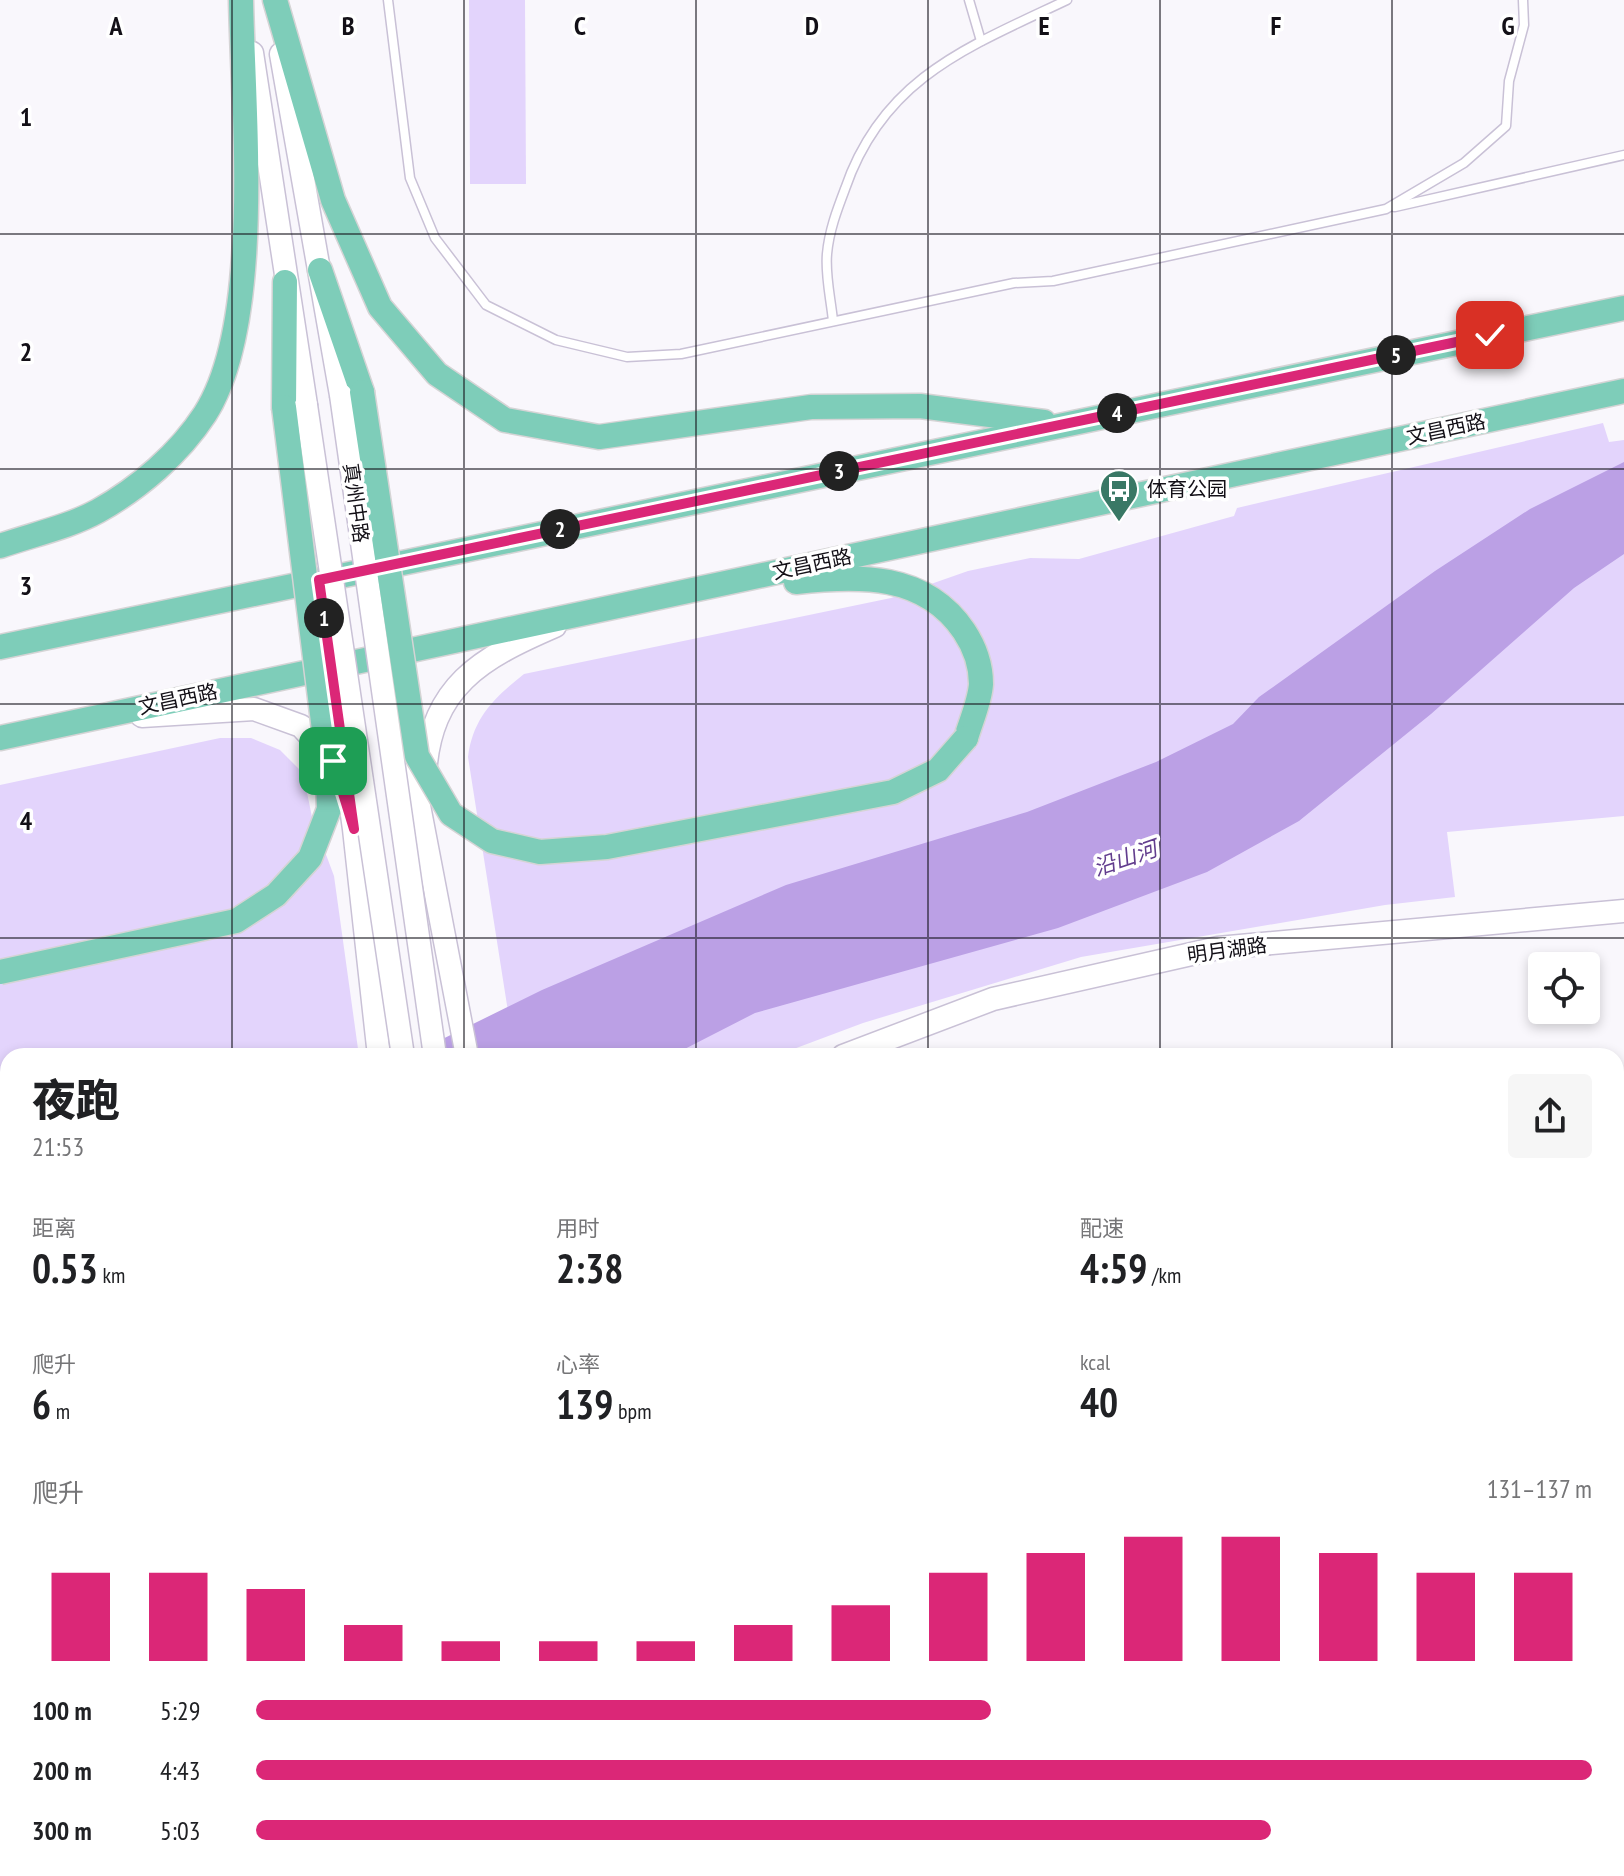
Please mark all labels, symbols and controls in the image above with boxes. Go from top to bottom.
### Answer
text: A [108,9,123,42]
text: B [342,9,355,42]
text: C [574,9,586,42]
text: D [805,9,819,42]
text: E [1038,9,1050,42]
text: F [1271,9,1282,42]
text: G [1501,9,1515,42]
text: 1 [20,100,32,133]
pin [1456,301,1524,369]
icon: check [1468,313,1512,357]
text: 2 [20,335,32,368]
pin: 5 [1376,335,1416,375]
text: 5 [1391,341,1401,369]
pin: 4 [1097,393,1137,433]
text: 4 [1112,399,1122,427]
street label: 文昌西路 [1404,408,1488,450]
pin: 3 [819,451,859,491]
text: 3 [834,457,844,485]
street label: 真州中路 [338,462,374,544]
bus stop icon: 体育公园 [1098,468,1140,523]
place label: 体育公园 [1147,476,1227,502]
pin: 2 [540,509,580,549]
text: 2 [555,515,565,543]
street label: 文昌西路 [770,543,854,585]
text: 3 [20,569,32,602]
pin: 1 [304,598,344,638]
text: 1 [319,604,329,632]
street label: 文昌西路 [136,678,220,720]
pin [299,727,367,795]
icon: arrive [311,739,355,783]
text: 4 [20,804,33,837]
water label: 沿山河 [1089,833,1165,882]
street label: 明月湖路 [1186,932,1268,968]
map controls [1528,952,1600,1024]
button: locate [1528,952,1600,1024]
text: 夜跑 [32,1071,120,1128]
button: share [1508,1074,1592,1158]
text: 21:53 [32,1130,84,1163]
text: 距离 [32,1214,76,1242]
text: 用时 [556,1214,600,1242]
text: 配速 [1080,1214,1124,1242]
text: 0.53 [32,1242,98,1294]
text: 2:38 [556,1242,623,1294]
text: 4:59 [1080,1242,1147,1294]
text: km [98,1261,125,1289]
text: /km [1147,1261,1181,1289]
text: kcal [1080,1348,1110,1376]
text: 爬升 [32,1350,76,1378]
text: 心率 [556,1350,600,1378]
text: 40 [1080,1376,1118,1428]
text: 6 [32,1378,51,1430]
text: 139 [556,1378,613,1430]
text: m [51,1397,70,1425]
text: bpm [613,1397,651,1425]
text: 131–137 m [1487,1472,1592,1505]
text: 爬升 [32,1476,84,1509]
text: 100 m [32,1694,92,1727]
text: 5:29 [160,1694,200,1727]
text: 200 m [32,1754,92,1787]
text: 4:43 [160,1754,200,1787]
text: 300 m [32,1814,92,1847]
text: 5:03 [160,1814,200,1847]

